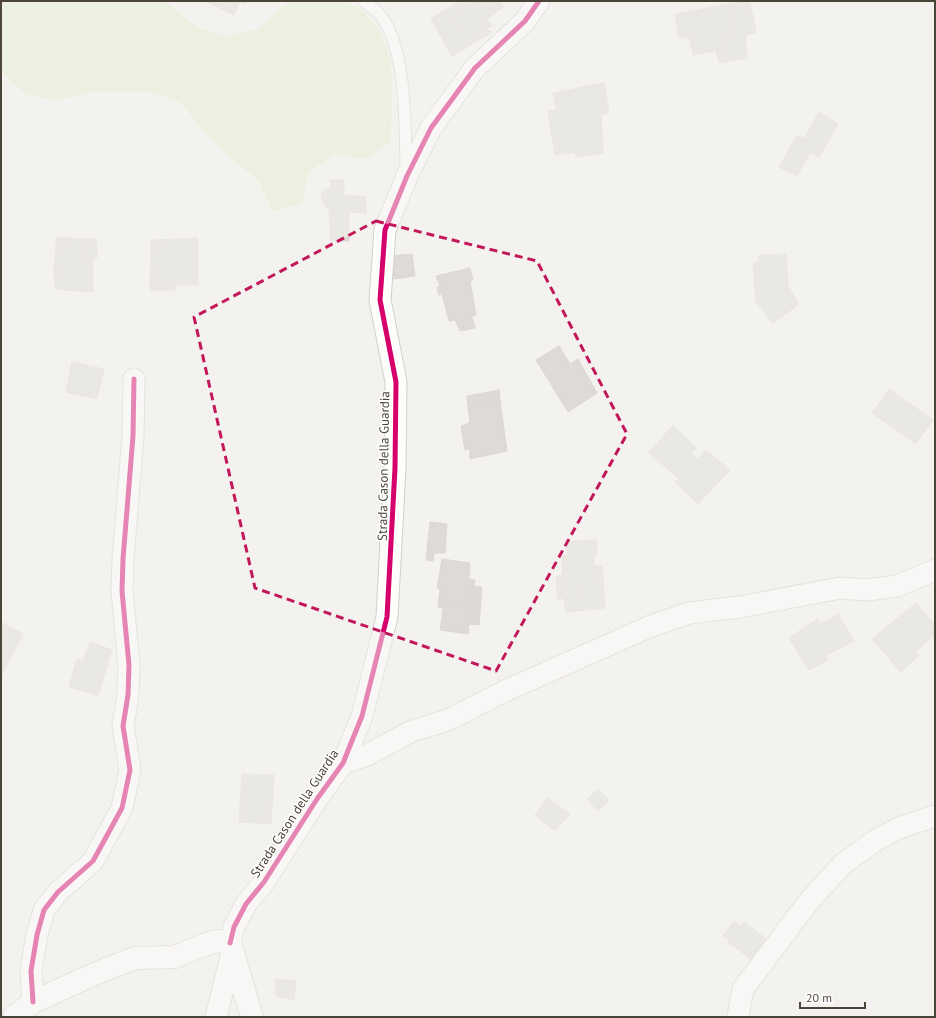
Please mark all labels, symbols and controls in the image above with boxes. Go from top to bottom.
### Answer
street label: Strada Cason della Guardia [374,391,393,541]
street label: Strada Cason della Guardia [247,746,342,881]
scale bar [800,984,865,1010]
text: 20 m [806,990,832,1005]

